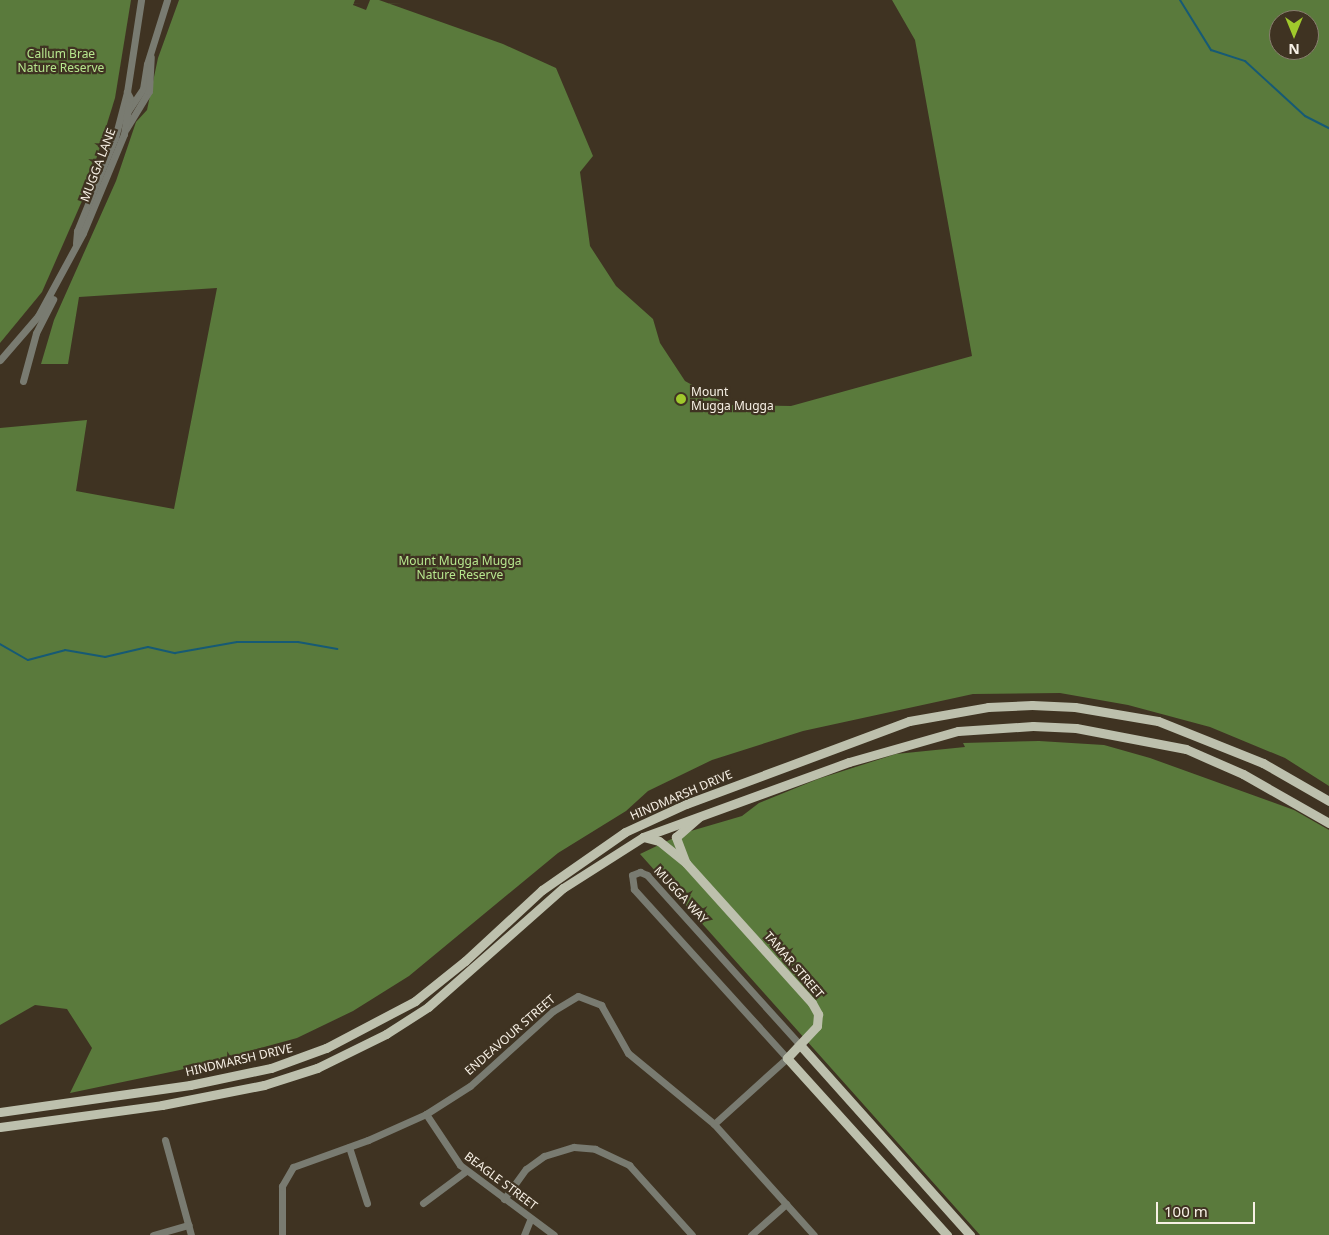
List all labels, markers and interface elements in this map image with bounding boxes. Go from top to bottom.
north arrow [1269,10,1319,60]
text: N [1288,40,1300,59]
park label: Callum Brae Nature Reserve [18,47,104,75]
street label: MUGGA LANE [77,126,119,204]
place label: Mount Mugga Mugga [691,385,774,413]
marker: Mount Mugga Mugga [675,393,687,405]
park label: Mount Mugga Mugga Nature Reserve [398,554,522,582]
street label: HINDMARSH DRIVE [628,767,734,823]
street label: MUGGA WAY [651,864,711,926]
street label: TAMAR STREET [761,929,827,1001]
street label: ENDEAVOUR STREET [462,992,558,1078]
street label: HINDMARSH DRIVE [184,1041,294,1079]
street label: BEAGLE STREET [462,1149,540,1213]
scale bar [1159,1192,1258,1224]
text: 100 m [1164,1201,1208,1221]

